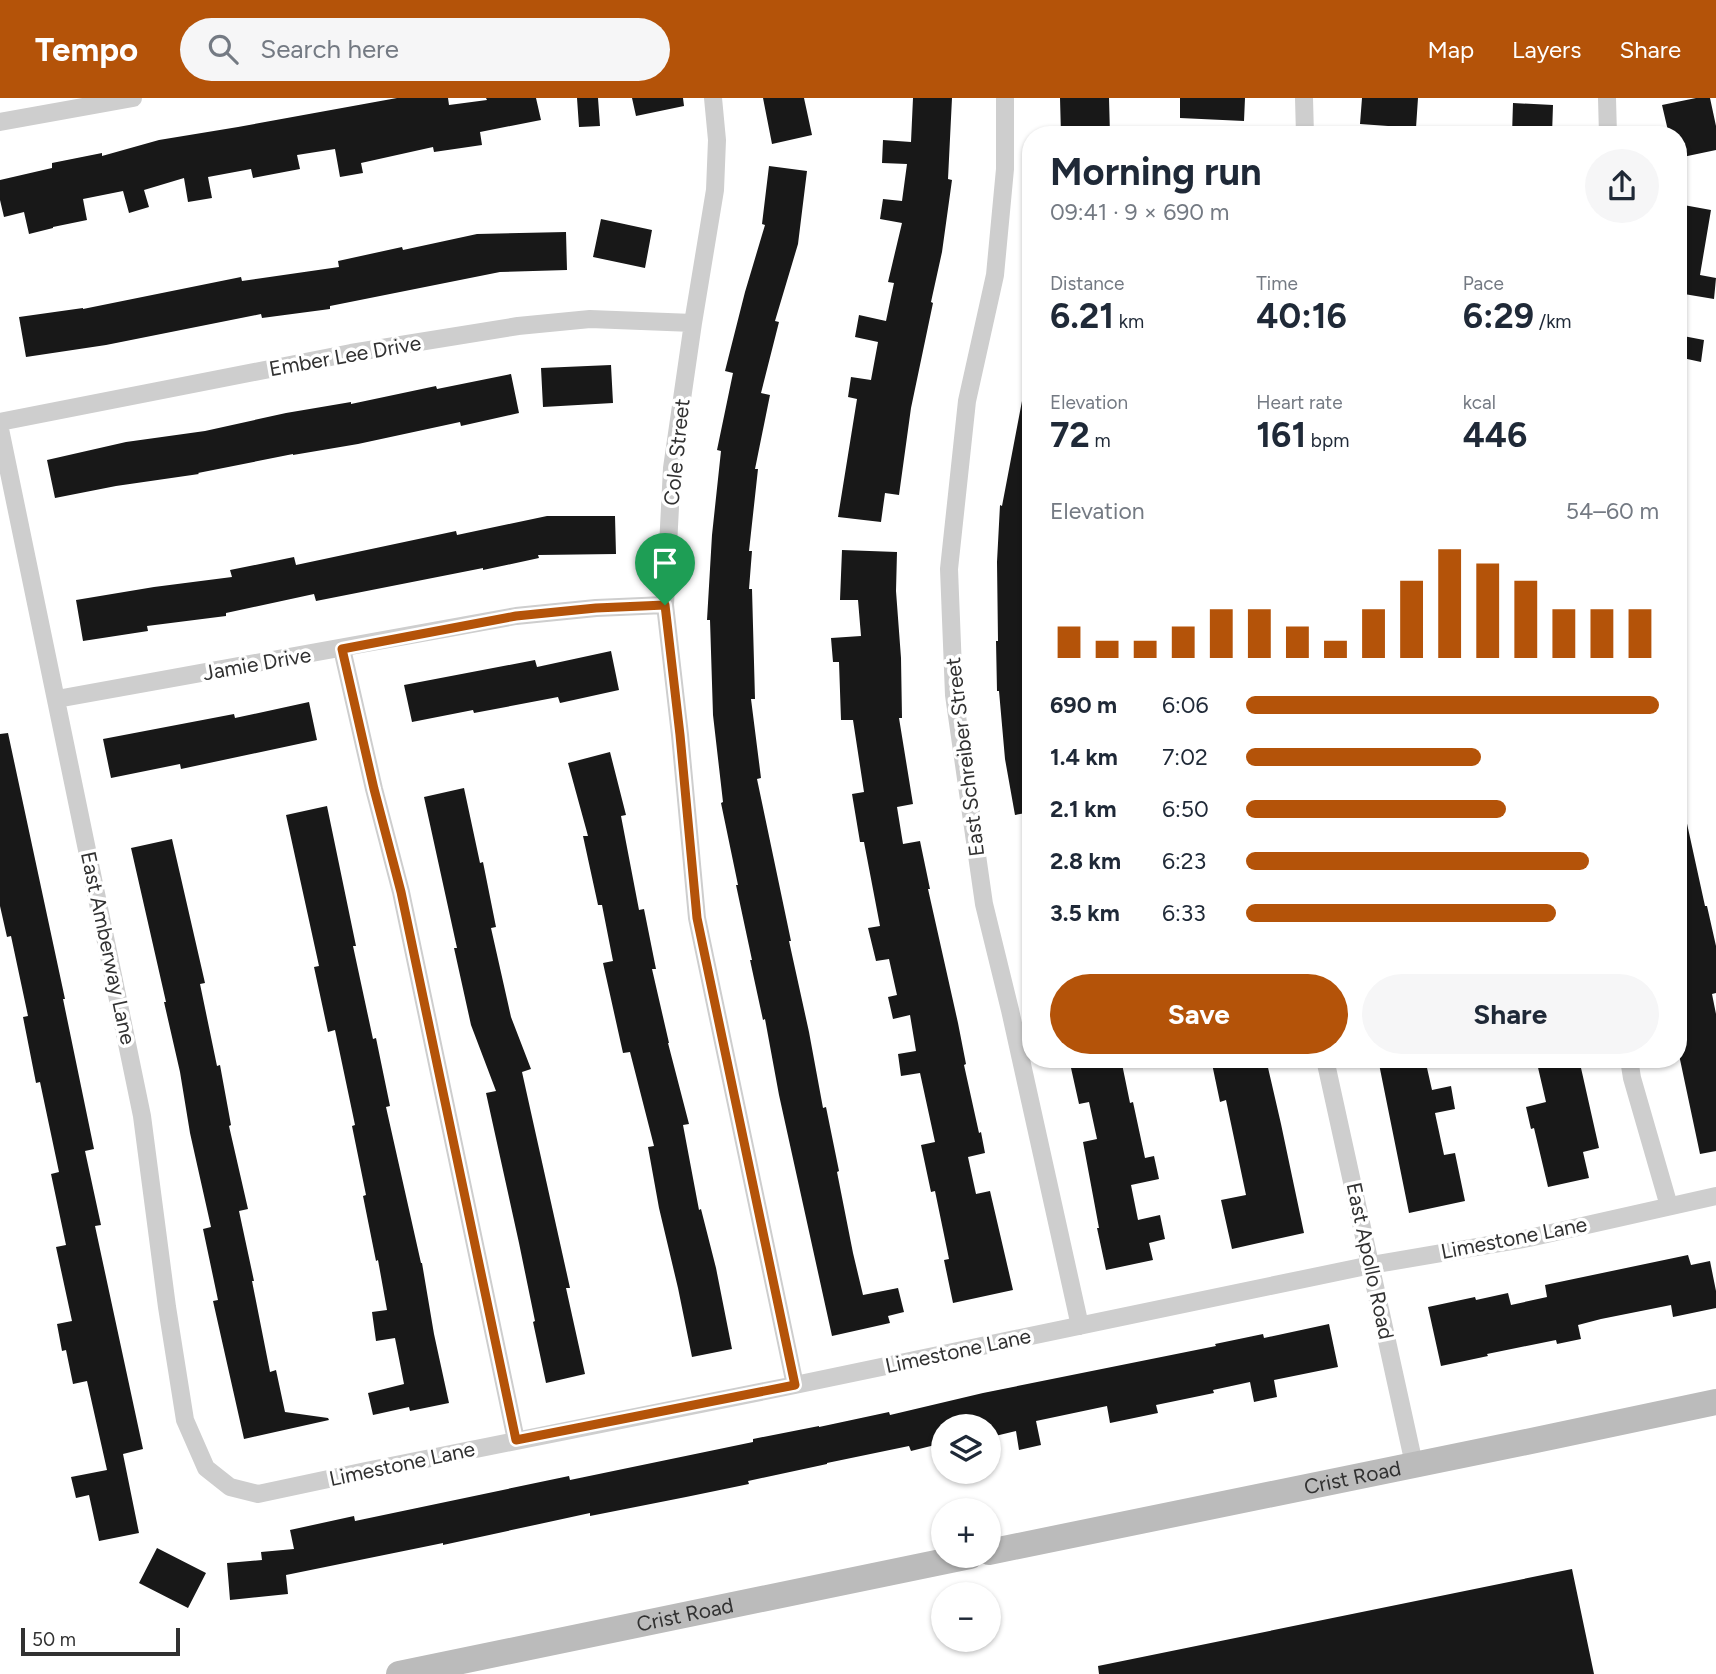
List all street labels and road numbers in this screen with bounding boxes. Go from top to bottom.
street label: Ember Lee Drive [267,330,423,381]
street label: Cole Street [658,397,695,507]
street label: Jamie Drive [201,642,313,685]
street label: East Schreiber Street [940,656,989,858]
street label: East Amberway Lane [76,849,141,1047]
street label: East Apollo Road [1342,1180,1399,1342]
street label: Limestone Lane [1439,1211,1589,1264]
street label: Limestone Lane [883,1323,1033,1378]
street label: Limestone Lane [327,1436,477,1491]
street label: Crist Road [1302,1455,1403,1499]
street label: Crist Road [634,1592,736,1637]

